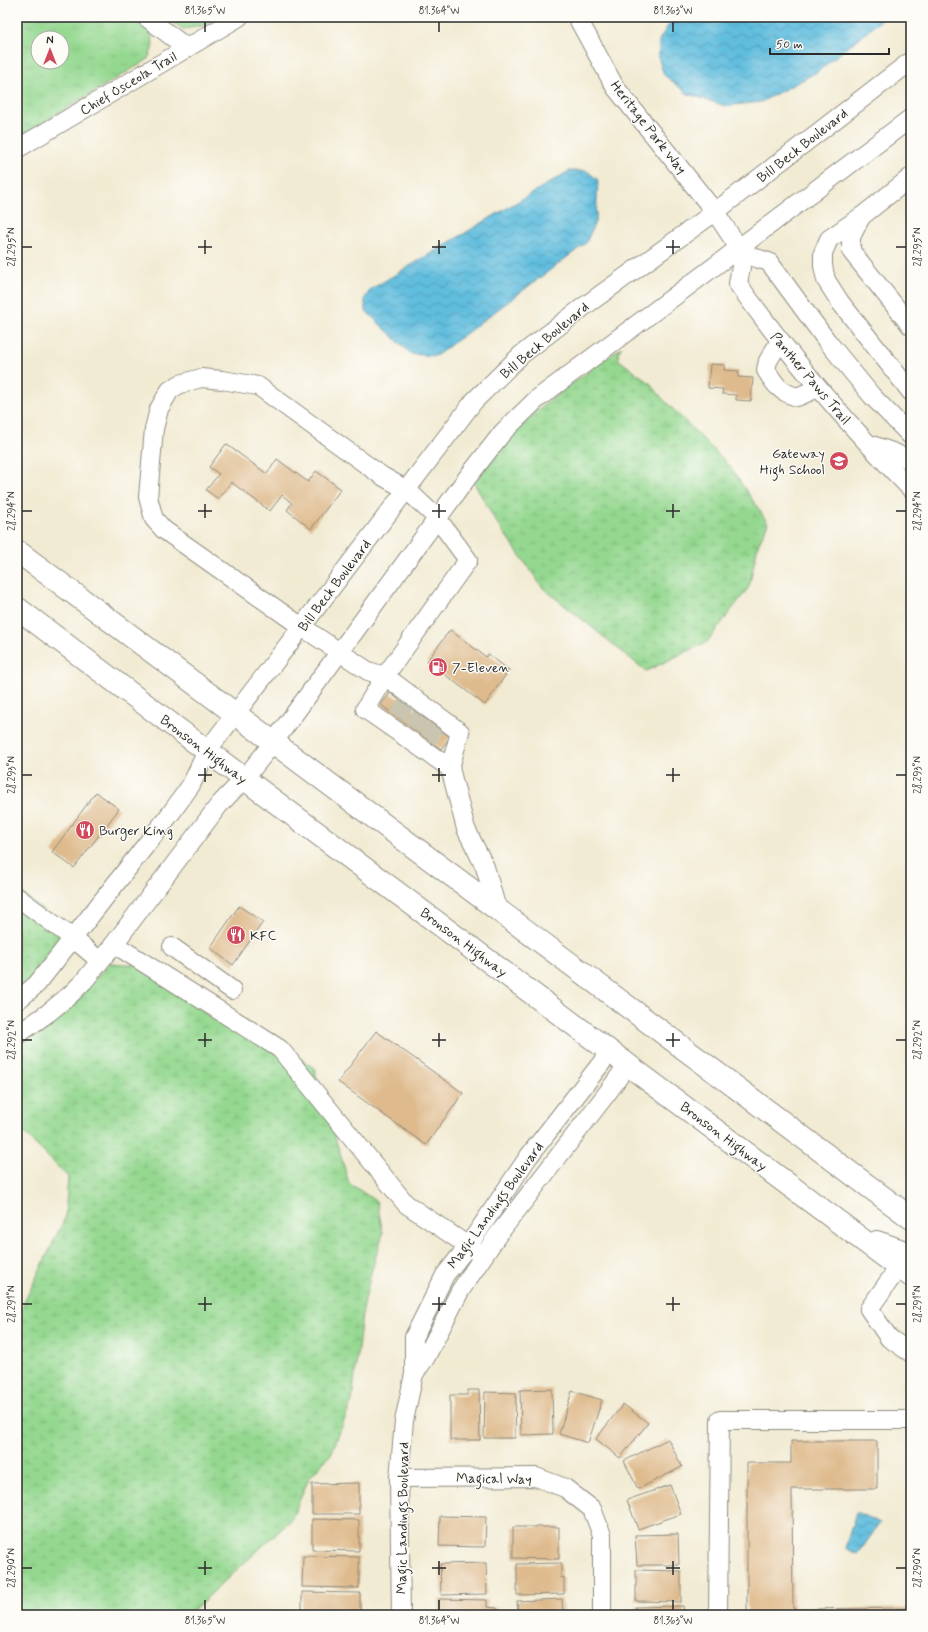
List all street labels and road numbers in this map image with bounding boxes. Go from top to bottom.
street label: Chief Osceola Trail [77,48,180,120]
street label: Heritage Park Way [606,77,690,178]
street label: Bill Beck Boulevard [754,105,852,187]
street label: Bill Beck Boulevard [497,298,593,383]
street label: Panther Paws Trail [766,329,854,429]
street label: Bill Beck Boulevard [294,536,375,635]
street label: Bronson Highway [155,711,251,790]
street label: Bronson Highway [415,904,511,983]
street label: Bronson Highway [675,1098,771,1177]
street label: Magic Landings Boulevard [444,1139,549,1274]
street label: Magic Landings Boulevard [393,1442,415,1594]
street label: Magical Way [456,1469,532,1491]

